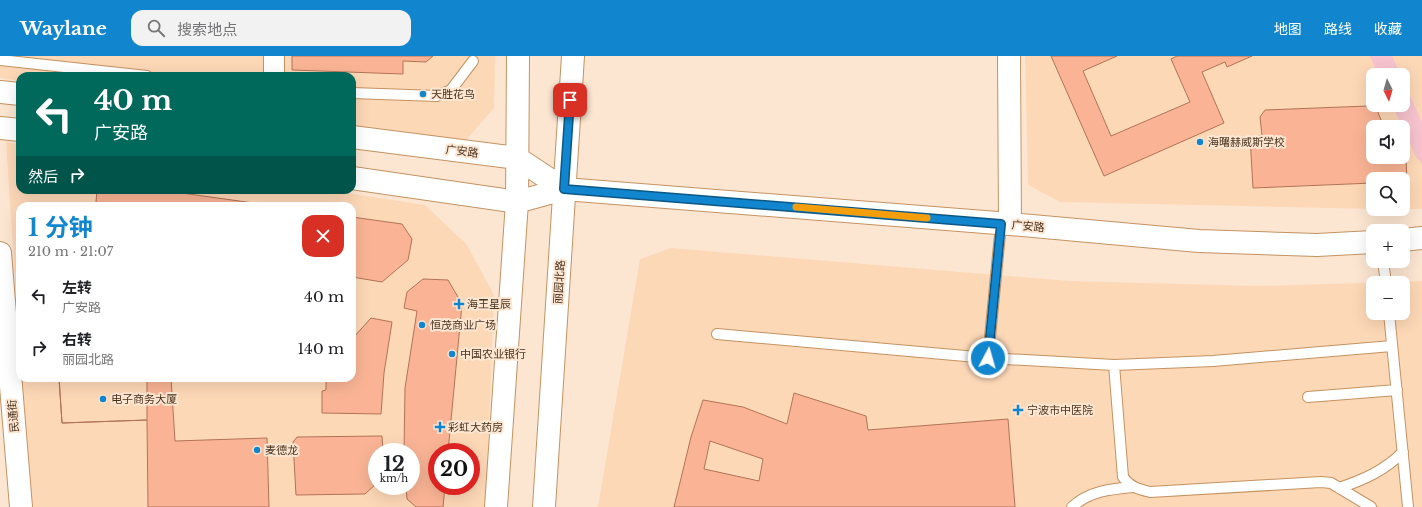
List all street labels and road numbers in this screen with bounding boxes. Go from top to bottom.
street label: 广安路 [445,142,479,160]
street label: 广安路 [1011,218,1045,234]
street label: 丽园北路 [550,260,568,304]
street label: 民通街 [5,399,21,433]

